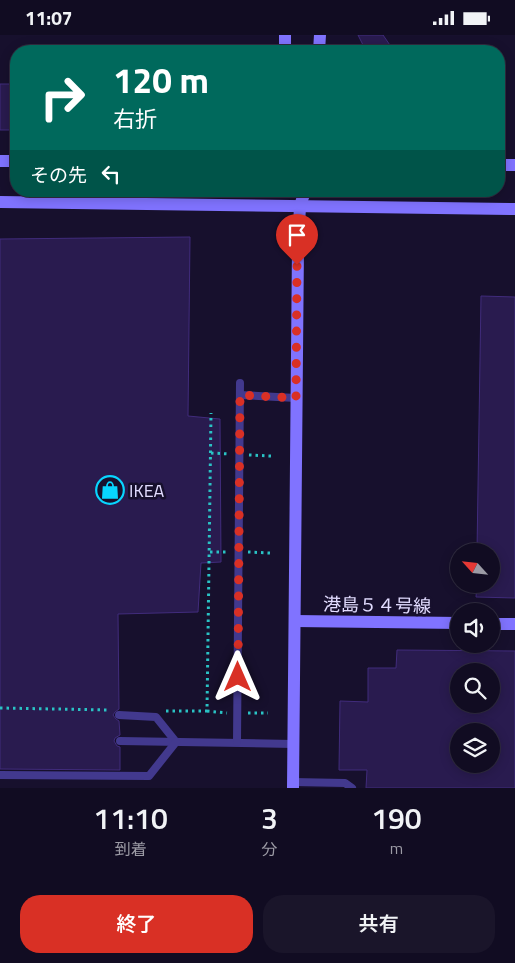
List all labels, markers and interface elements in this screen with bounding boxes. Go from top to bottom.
text: 11:07 [25,3,72,32]
text: 120 m [113,53,209,107]
icon: right [30,65,95,130]
text: 右折 [113,102,157,136]
text: その先 [30,160,87,189]
icon: left [97,160,125,188]
pin [276,214,318,265]
icon: arrive [283,221,311,249]
shop icon: IKEA [95,475,125,505]
place label: IKEA [129,477,165,504]
north arrow [450,543,500,593]
map controls [450,543,500,773]
street label: 港島５４号線 [323,591,431,619]
button: sound [450,603,500,653]
position arrow [211,650,263,702]
button: search [450,663,500,713]
button: layers [450,723,500,773]
text: 11:10 [93,795,168,841]
text: 3 [261,795,278,841]
text: 190 [371,795,422,841]
text: m [390,836,403,860]
text: 到着 [115,837,147,861]
text: 分 [261,837,277,861]
button: 終了 [20,895,253,953]
button: 共有 [263,895,495,953]

